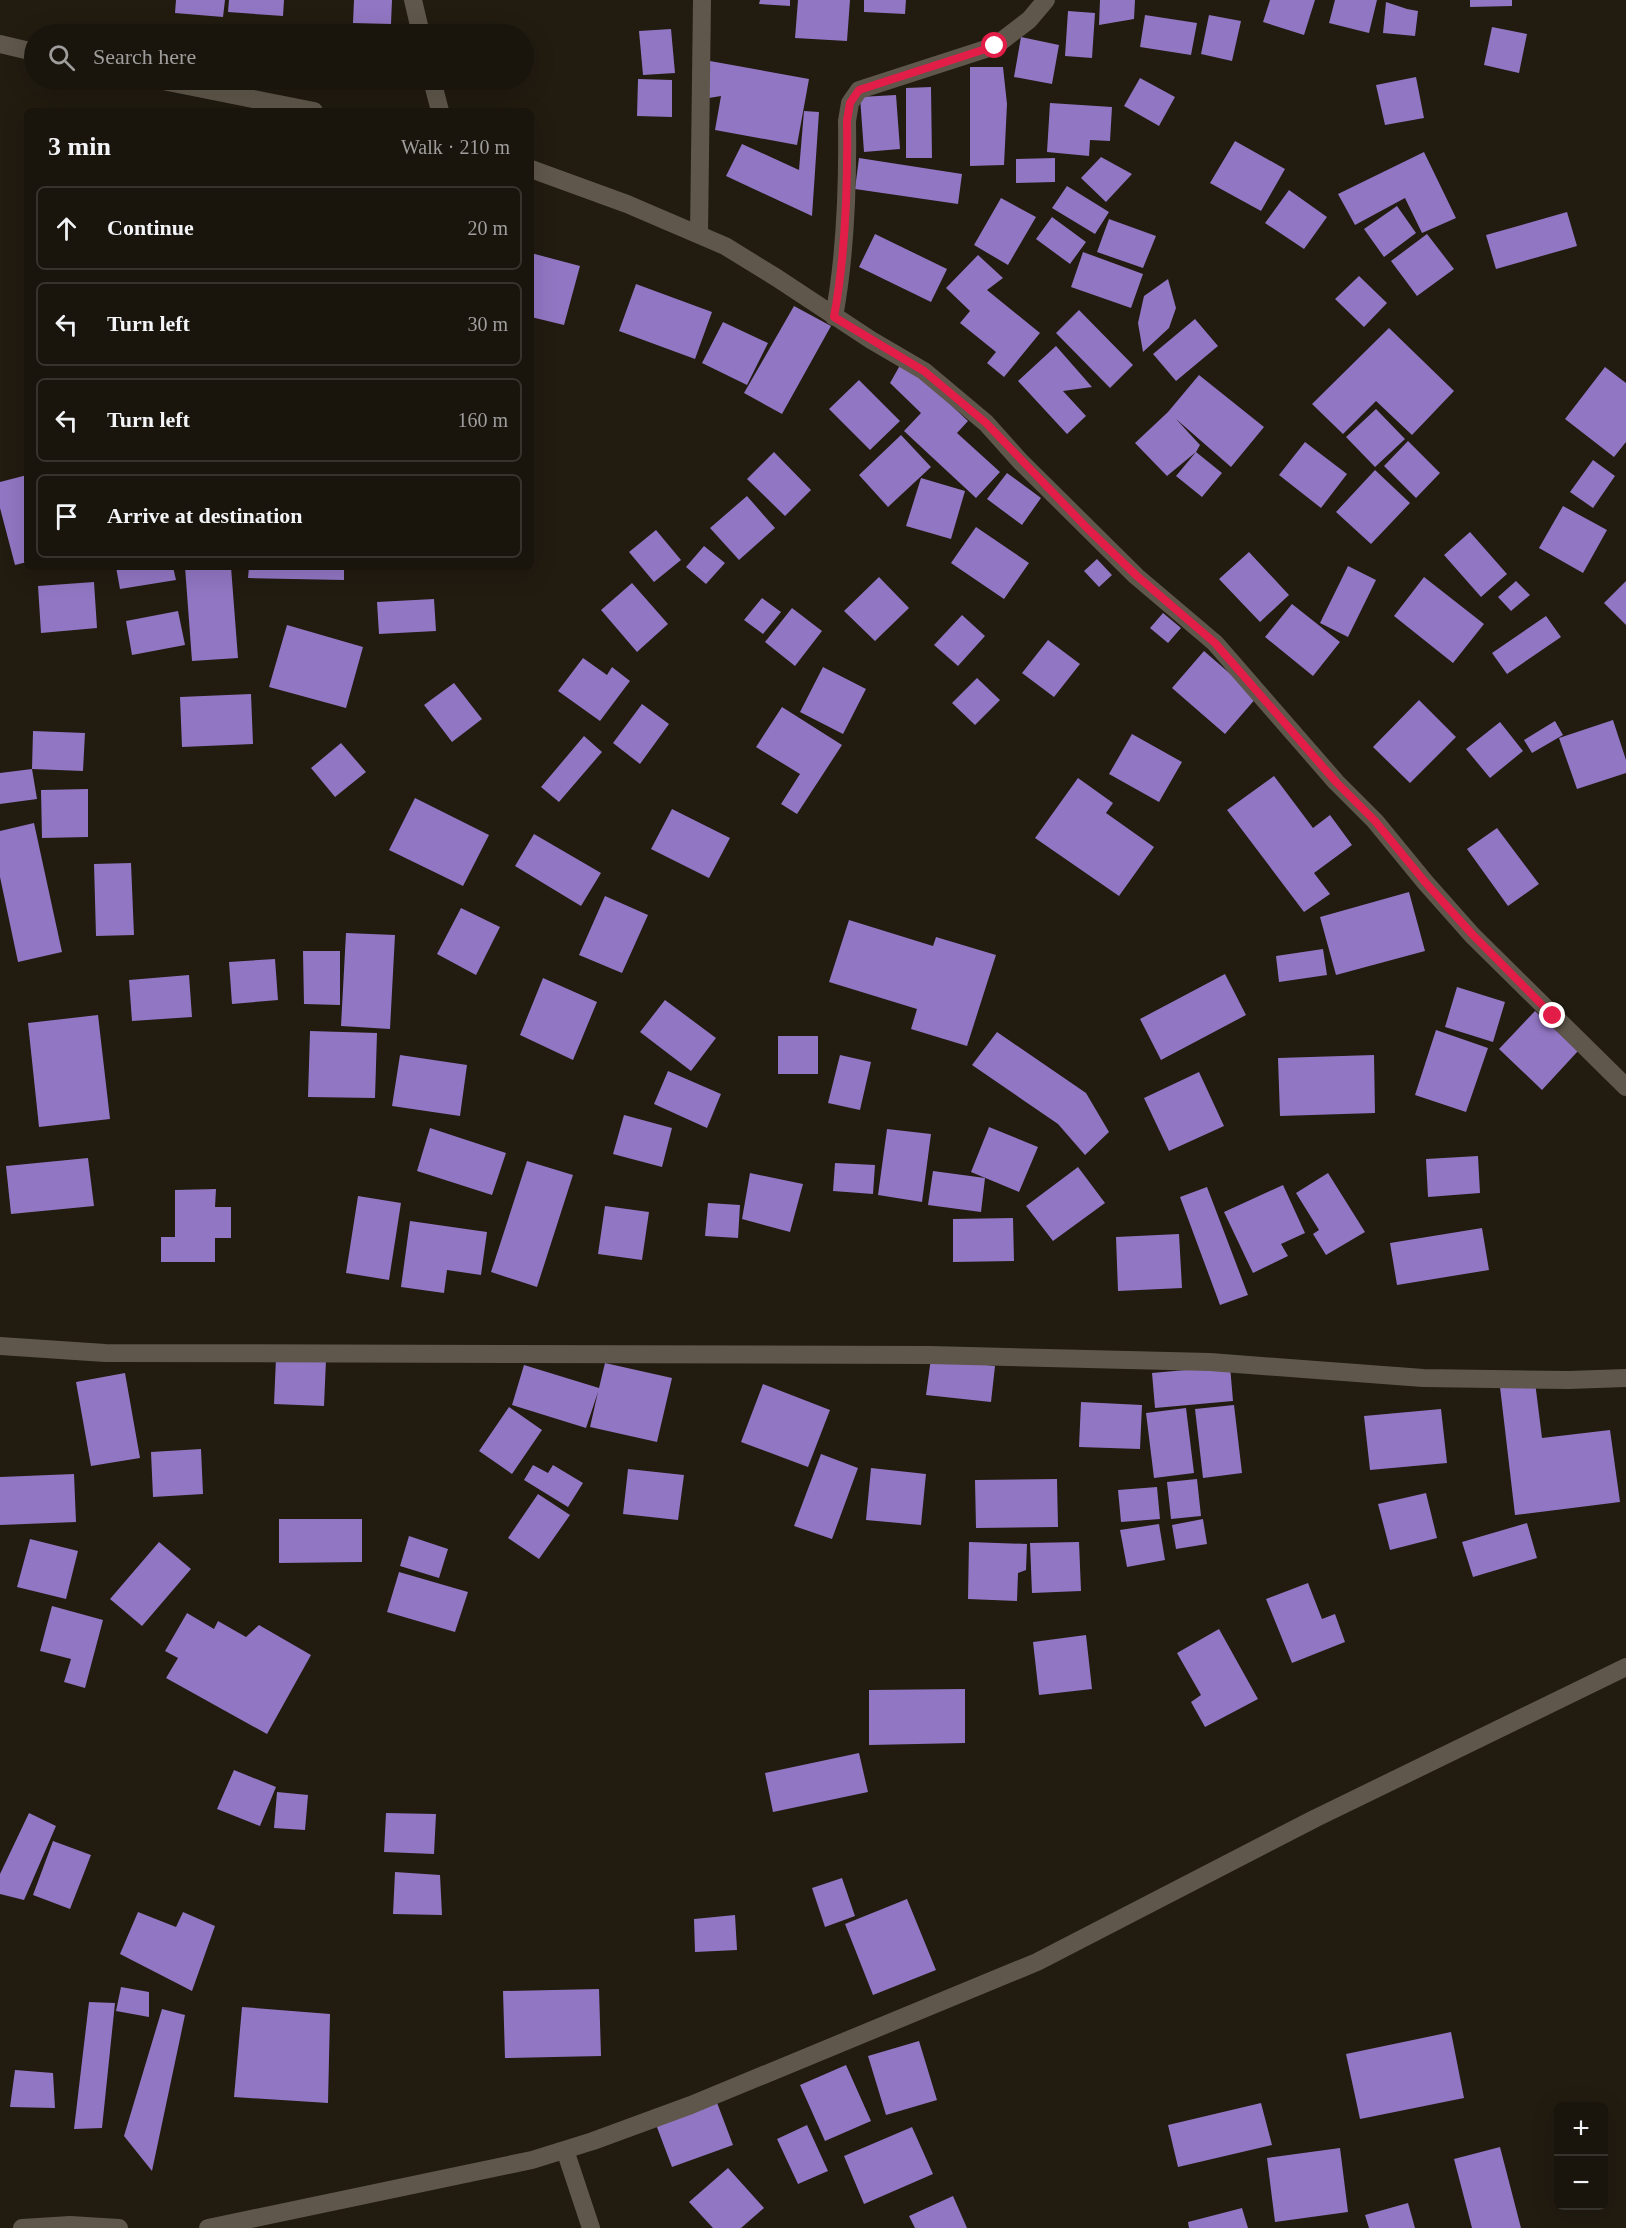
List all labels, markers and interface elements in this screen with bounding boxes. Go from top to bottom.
search box [24,24,534,90]
route start [981,32,1007,58]
icon: search [45,41,78,74]
text: Search here [93,44,196,69]
text: 3 min [48,132,111,161]
text: Walk · 210 m [401,136,510,158]
icon: ahead [50,212,83,245]
text: Continue [107,215,194,240]
text: 20 m [467,217,508,239]
icon: left [50,308,83,341]
text: Turn left [107,311,190,336]
text: 30 m [467,313,508,335]
icon: left [50,404,83,437]
text: Turn left [107,407,190,432]
text: 160 m [457,409,508,431]
icon: arrive [50,500,83,533]
text: Arrive at destination [107,503,303,528]
route end [1539,1002,1565,1028]
map controls [1554,2102,1608,2210]
button: + [1554,2102,1608,2156]
button: − [1554,2156,1608,2210]

